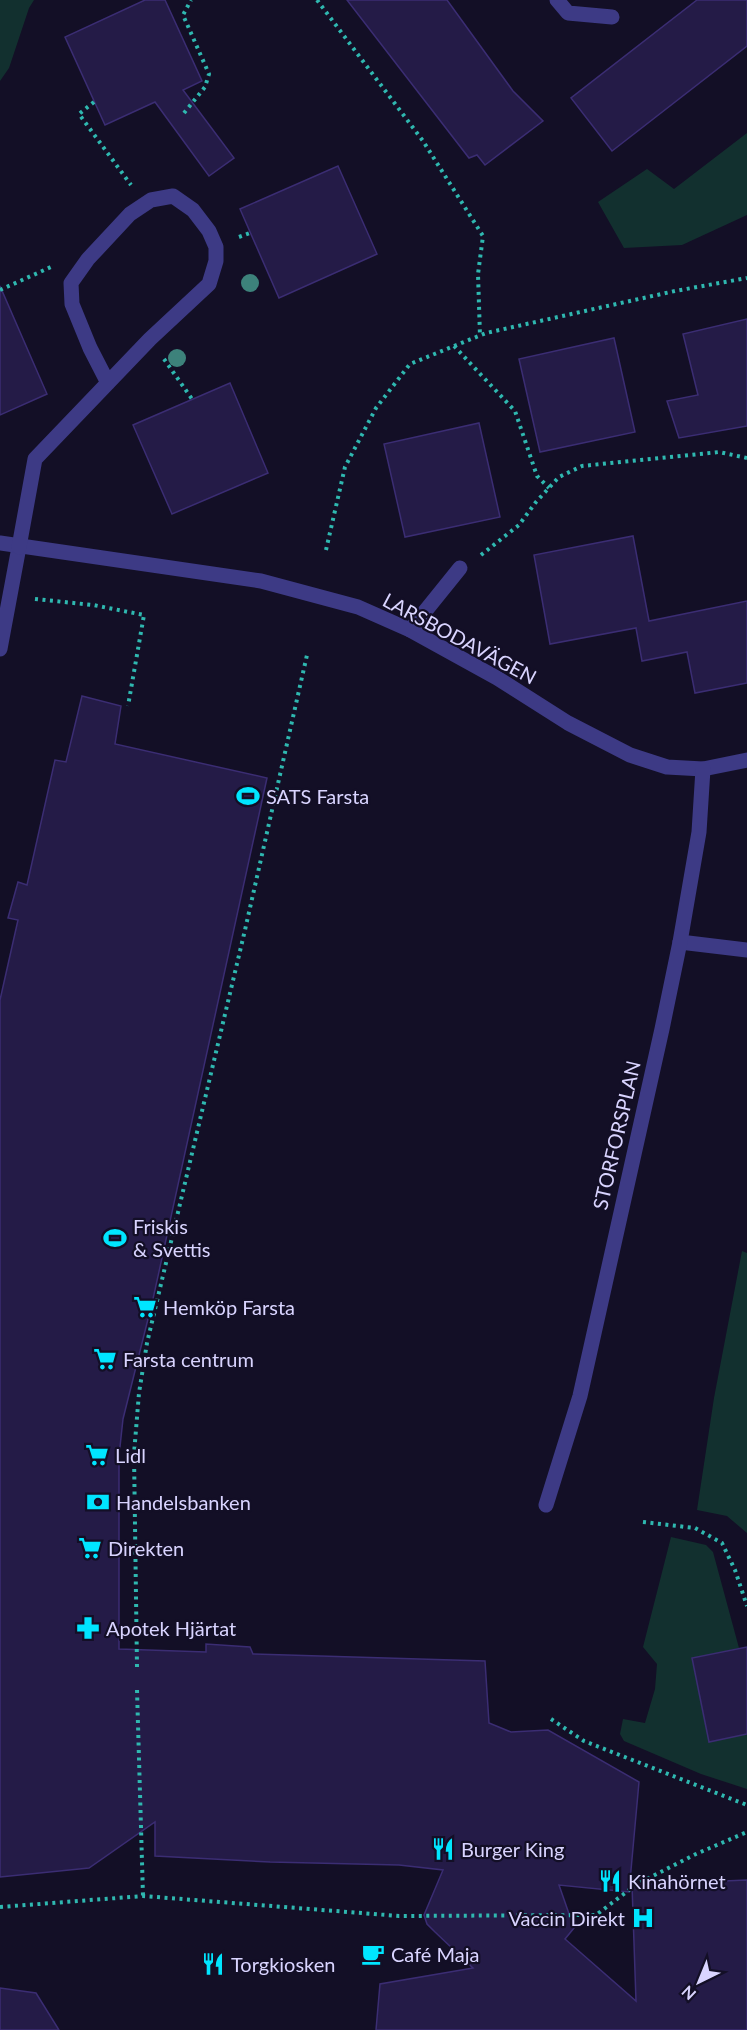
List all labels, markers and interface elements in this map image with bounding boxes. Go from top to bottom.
street label: LARSBODAVÄGEN [379,587,541,689]
sports icon: SATS Farsta [235,783,261,809]
place label: SATS Farsta [266,784,369,808]
street label: STORFORSPLAN [587,1058,645,1212]
place label: Friskis & Svettis [133,1214,211,1261]
sports icon: Friskis & Svettis [102,1225,128,1251]
supermarket icon: Hemköp Farsta [132,1294,158,1320]
place label: Hemköp Farsta [163,1295,295,1319]
supermarket icon: Farsta centrum [92,1346,118,1372]
place label: Farsta centrum [123,1347,254,1371]
supermarket icon: Lidl [84,1442,110,1468]
place label: Lidl [115,1443,146,1467]
bank icon: Handelsbanken [85,1489,111,1515]
place label: Handelsbanken [116,1490,251,1514]
supermarket icon: Direkten [77,1535,103,1561]
place label: Direkten [108,1536,184,1560]
pharmacy icon: Apotek Hjärtat [75,1615,101,1641]
place label: Apotek Hjärtat [106,1616,236,1640]
restaurant icon: Burger King [430,1836,456,1862]
place label: Burger King [461,1837,564,1861]
restaurant icon: Kinahörnet [597,1868,623,1894]
place label: Kinahörnet [628,1869,726,1893]
hospital icon: Vaccin Direkt [630,1905,656,1931]
place label: Vaccin Direkt [508,1906,625,1930]
cafe icon: Café Maja [360,1941,386,1967]
place label: Café Maja [391,1942,479,1966]
restaurant icon: Torgkiosken [200,1951,226,1977]
place label: Torgkiosken [231,1952,335,1976]
north arrow [669,1952,729,2012]
text: N [677,1982,699,2004]

